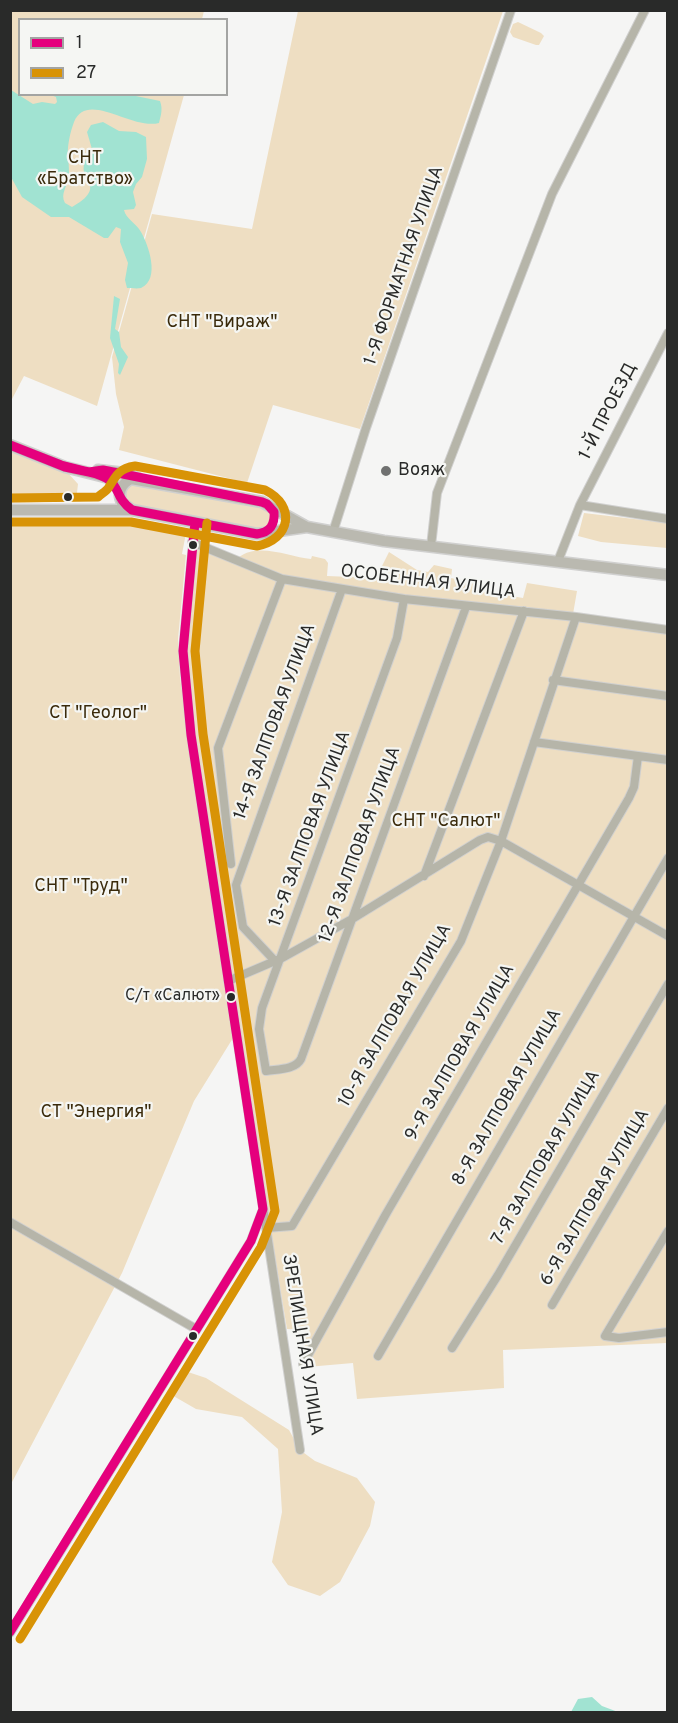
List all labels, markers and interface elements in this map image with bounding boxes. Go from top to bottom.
legend [18,18,228,96]
text: 1 [76,32,83,55]
text: 27 [76,62,96,85]
park label: СНТ «Братство» [37,148,133,190]
street label: 1-Я ФОРМАТНАЯ УЛИЦА [361,164,449,368]
park label: СНТ "Вираж" [167,312,277,334]
street label: 1-Й ПРОЕЗД [575,360,643,464]
place label: Вояж [398,460,445,482]
marker: Вояж [379,464,393,478]
unlabelled marker [62,491,74,503]
unlabelled marker [187,539,199,551]
street label: ОСОБЕННАЯ УЛИЦА [339,562,517,604]
street label: 14-Я ЗАЛПОВАЯ УЛИЦА [230,621,322,823]
park label: СТ "Геолог" [49,703,147,725]
street label: 13-Я ЗАЛПОВАЯ УЛИЦА [265,728,357,930]
street label: 12-Я ЗАЛПОВАЯ УЛИЦА [315,744,407,946]
park label: СНТ "Салют" [392,811,500,833]
park label: СНТ "Труд" [34,876,128,898]
street label: 10-Я ЗАЛПОВАЯ УЛИЦА [335,921,457,1111]
street label: 9-Я ЗАЛПОВАЯ УЛИЦА [402,961,520,1145]
place label: С/т «Салют» [125,987,220,1007]
marker: С/т «Салют» [225,991,237,1003]
street label: 8-Я ЗАЛПОВАЯ УЛИЦА [449,1006,567,1190]
street label: 7-Я ЗАЛПОВАЯ УЛИЦА [488,1067,606,1249]
park label: СТ "Энергия" [40,1102,152,1124]
street label: 6-Я ЗАЛПОВАЯ УЛИЦА [537,1106,655,1290]
street label: ЗРЕЛИЩНАЯ УЛИЦА [276,1253,326,1437]
unlabelled marker [187,1330,199,1342]

